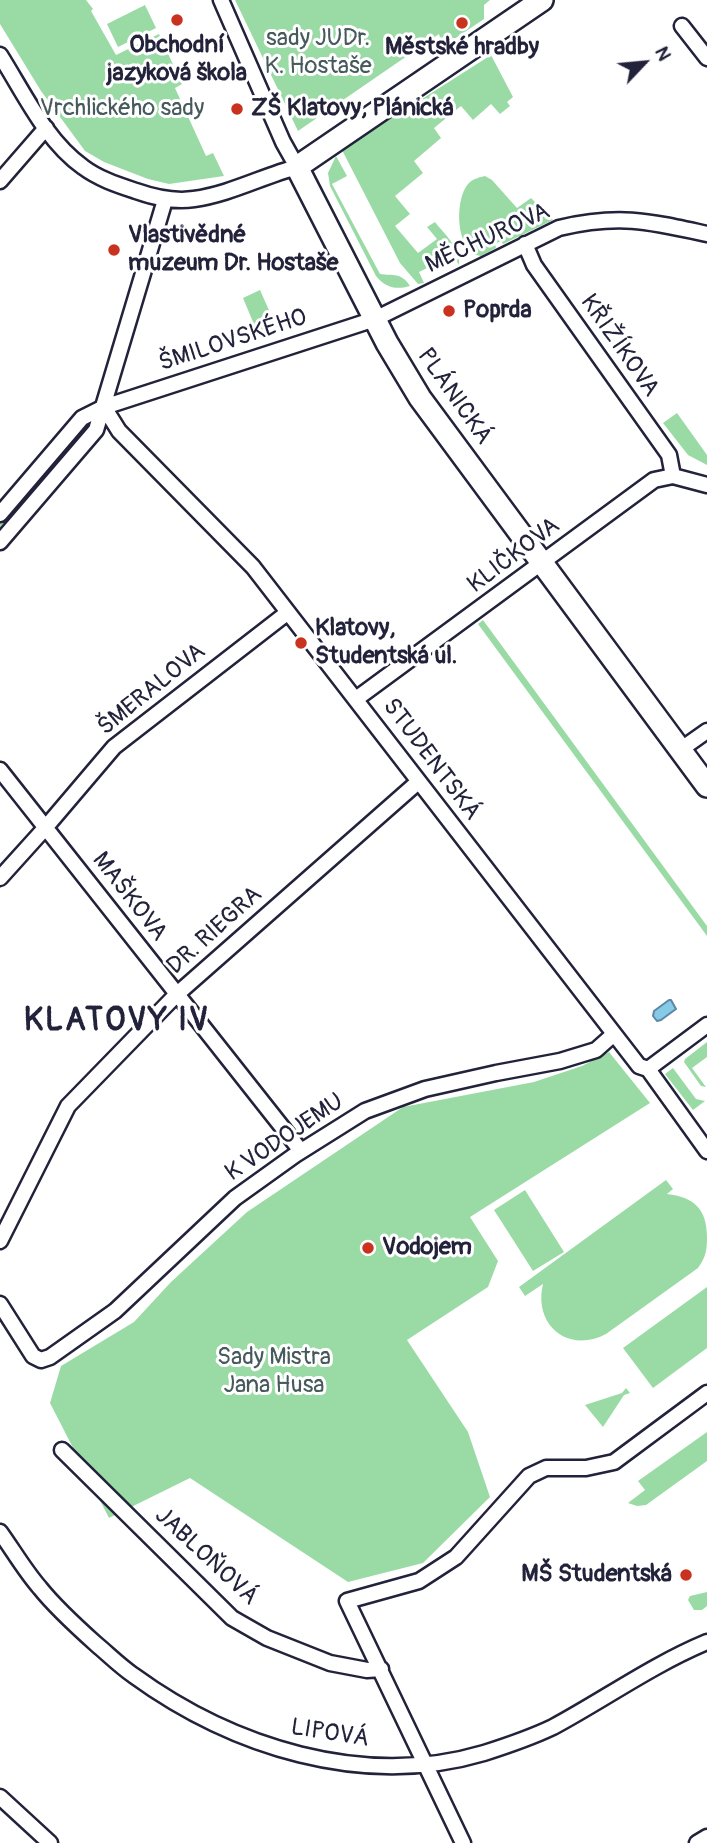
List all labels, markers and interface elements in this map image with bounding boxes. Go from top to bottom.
marker: Obchodní jazyková škola [169,12,185,28]
marker: Městské hradby [454,15,470,31]
park label: sady JUDr. K. Hostaše [264,25,372,81]
north arrow [609,28,679,98]
place label: Obchodní jazyková škola [107,32,247,88]
place label: Městské hradby [385,34,539,62]
text: N [649,43,676,65]
park label: Vrchlického sady [40,95,204,123]
place label: ZŠ Klatovy, Plánická [251,95,454,123]
marker: ZŠ Klatovy, Plánická [229,101,245,117]
street label: MĚCHUROVA [421,198,555,280]
place label: Vlastivědné muzeum Dr. Hostaše [128,222,338,278]
marker: Vlastivědné muzeum Dr. Hostaše [106,242,122,258]
street label: KŘIŽÍKOVA [573,289,665,403]
place label: Poprda [463,297,532,325]
marker: Poprda [441,303,457,319]
street label: ŠMILOVSKÉHO [155,304,311,378]
street label: PLÁNICKÁ [410,343,498,451]
street label: KLIČKOVA [462,512,566,600]
place label: Klatovy, Studentská ul. [315,615,457,671]
marker: Klatovy, Studentská ul. [293,635,309,651]
street label: ŠMERALOVA [92,638,212,742]
street label: STUDENTSKÁ [376,693,486,827]
street label: MAŠKOVA [85,847,173,947]
street label: DR. RIEGRA [162,881,268,981]
district label: KLATOVY IV [25,1003,209,1041]
street label: K VODOJEMU [220,1088,350,1188]
place label: Vodojem [382,1234,472,1262]
marker: Vodojem [360,1240,376,1256]
park label: Sady Mistra Jana Husa [217,1344,331,1400]
street label: JABLOŇOVÁ [148,1502,264,1612]
place label: MŠ Studentská [521,1561,672,1589]
marker: MŠ Studentská [678,1567,694,1583]
street label: LIPOVÁ [289,1714,371,1754]

